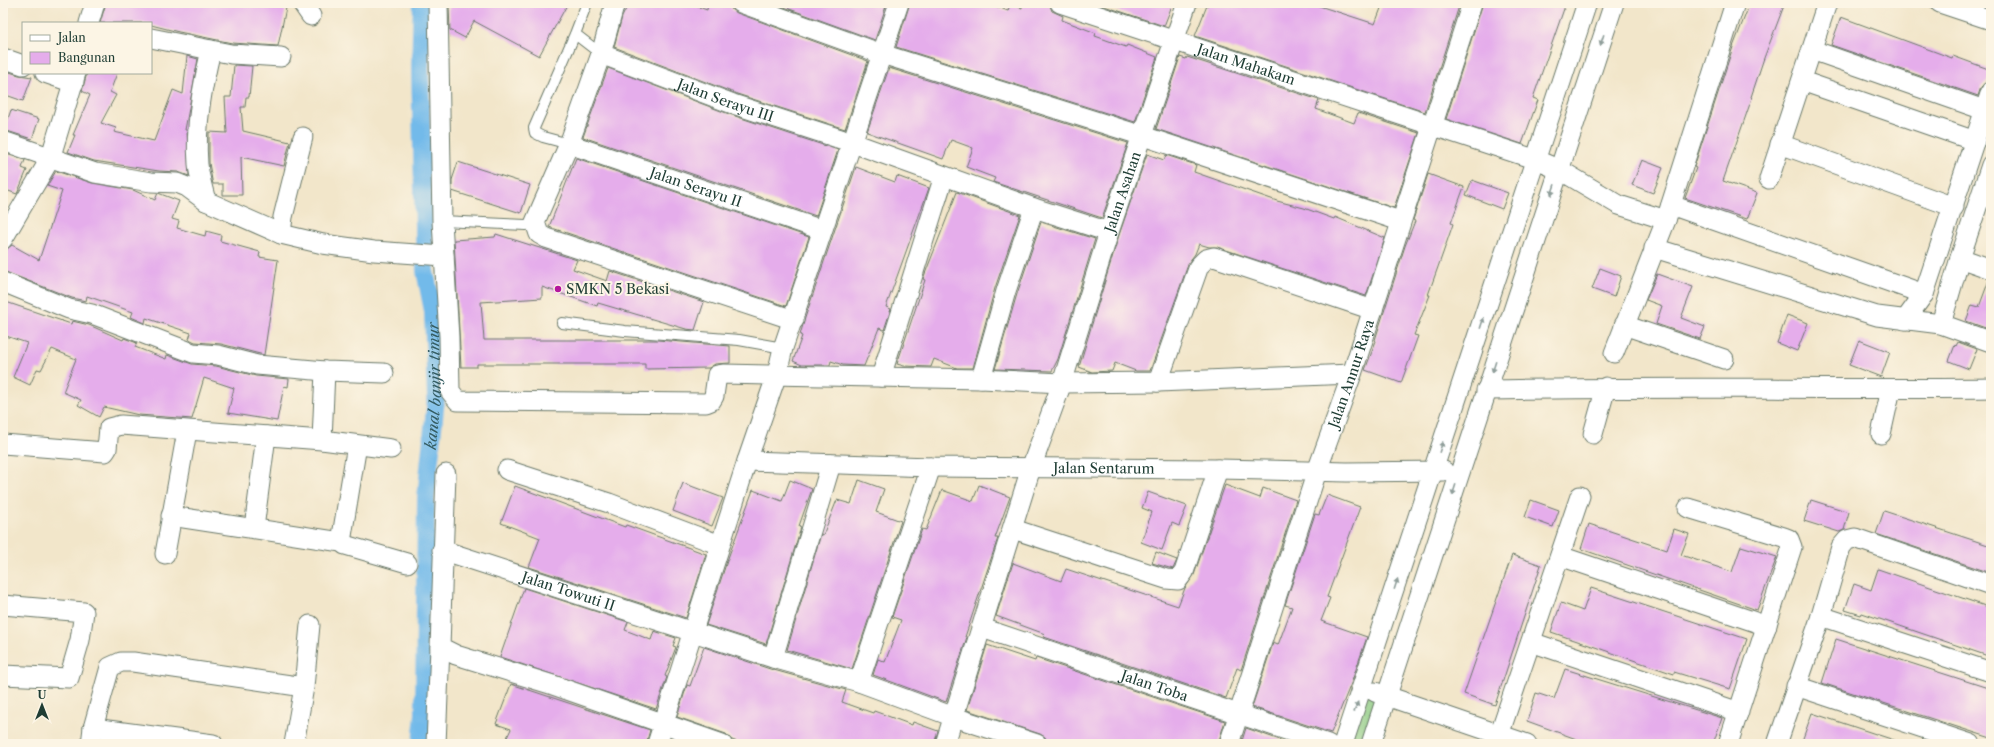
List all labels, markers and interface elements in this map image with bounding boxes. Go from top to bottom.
legend [22,22,152,74]
text: Jalan [56,30,86,45]
one-way arrow [1599,34,1605,46]
street label: Jalan Mahakam [1193,39,1297,89]
text: Bangunan [58,50,116,65]
street label: Jalan Serayu III [673,74,776,126]
street label: Jalan Asahan [1100,149,1145,237]
street label: Jalan Serayu II [646,163,744,211]
one-way arrow [1550,185,1556,197]
place label: SMKN 5 Bekasi [566,280,669,298]
marker: SMKN 5 Bekasi [553,284,563,294]
street label: Jalan Annur Raya [1324,317,1378,432]
one-way arrow [1479,317,1485,329]
water label: kanal banjir timur [421,321,445,451]
one-way arrow [1491,361,1497,373]
one-way arrow [1438,440,1444,452]
street label: Jalan Sentarum [1051,459,1155,478]
one-way arrow [1451,485,1457,497]
street label: Jalan Towuti II [518,567,617,615]
one-way arrow [1393,577,1399,589]
street label: Jalan Toba [1117,666,1191,706]
north arrow [22,685,62,725]
text: U [38,688,47,702]
one-way arrow [1353,701,1359,713]

